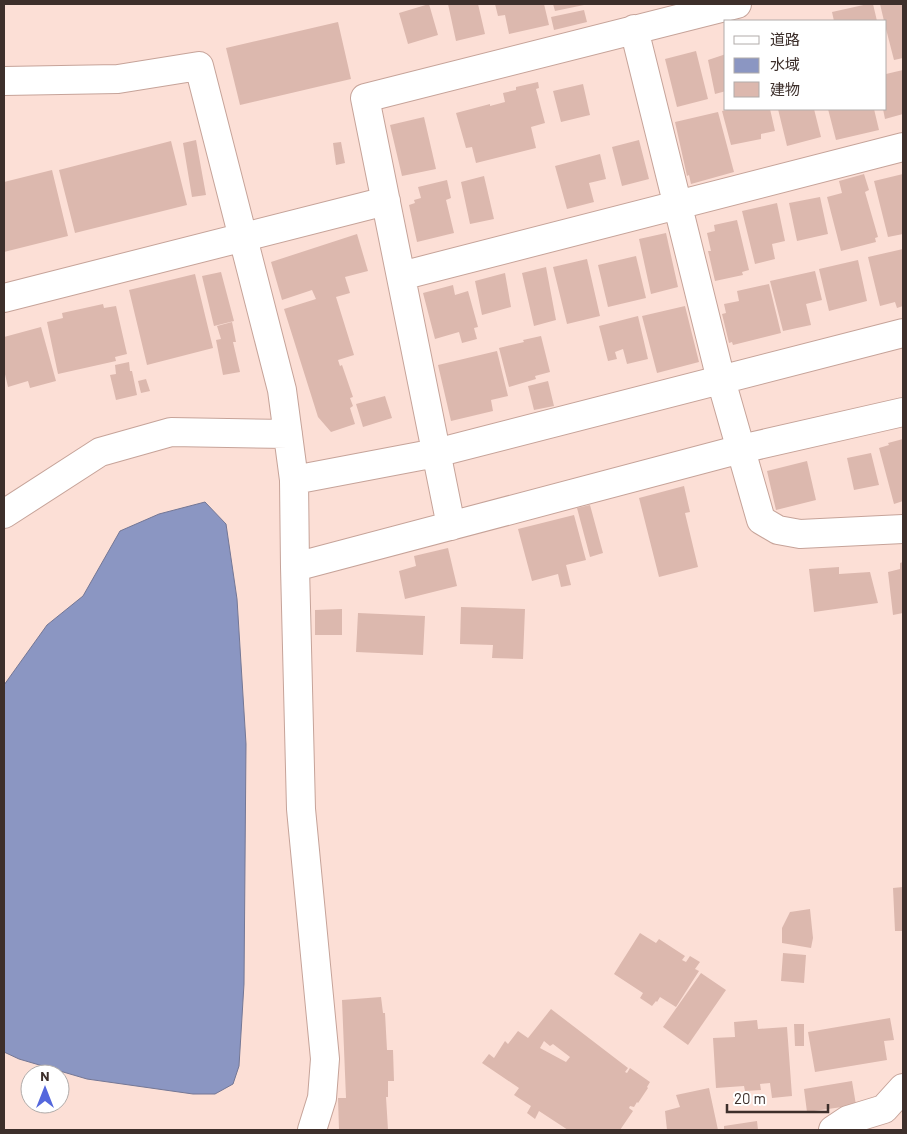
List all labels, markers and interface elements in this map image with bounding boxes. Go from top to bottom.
legend [724,20,887,110]
text: 道路 [770,30,800,48]
text: 水域 [770,55,800,73]
text: 建物 [770,80,800,98]
north arrow [20,1064,70,1114]
text: N [40,1067,50,1084]
scale bar [727,1082,828,1114]
text: 20 m [734,1089,766,1107]

